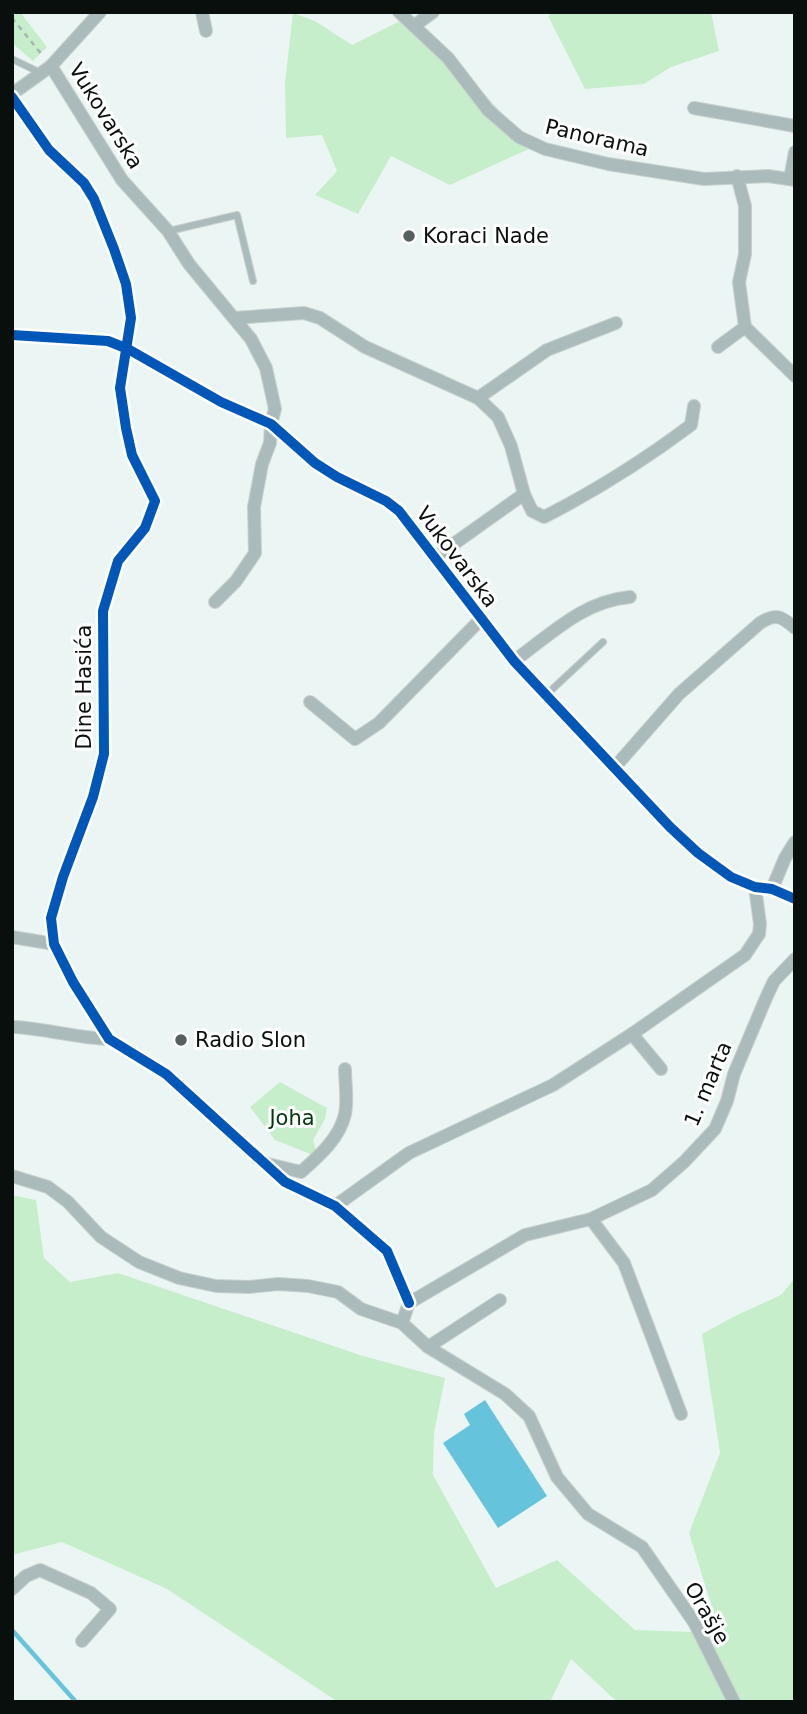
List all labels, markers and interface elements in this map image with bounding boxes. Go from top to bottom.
street label: Vukovarska [64,59,148,173]
street label: Panorama [543,114,651,162]
place label: Koraci Nade [423,224,549,248]
marker: Koraci Nade [401,228,417,244]
street label: Vukovarska [411,502,503,612]
street label: Dine Hasića [72,625,96,749]
place label: Radio Slon [195,1028,306,1052]
marker: Radio Slon [173,1032,189,1048]
street label: 1. marta [679,1038,737,1130]
park label: Joha [267,1106,315,1130]
street label: Orašje [680,1578,734,1648]

